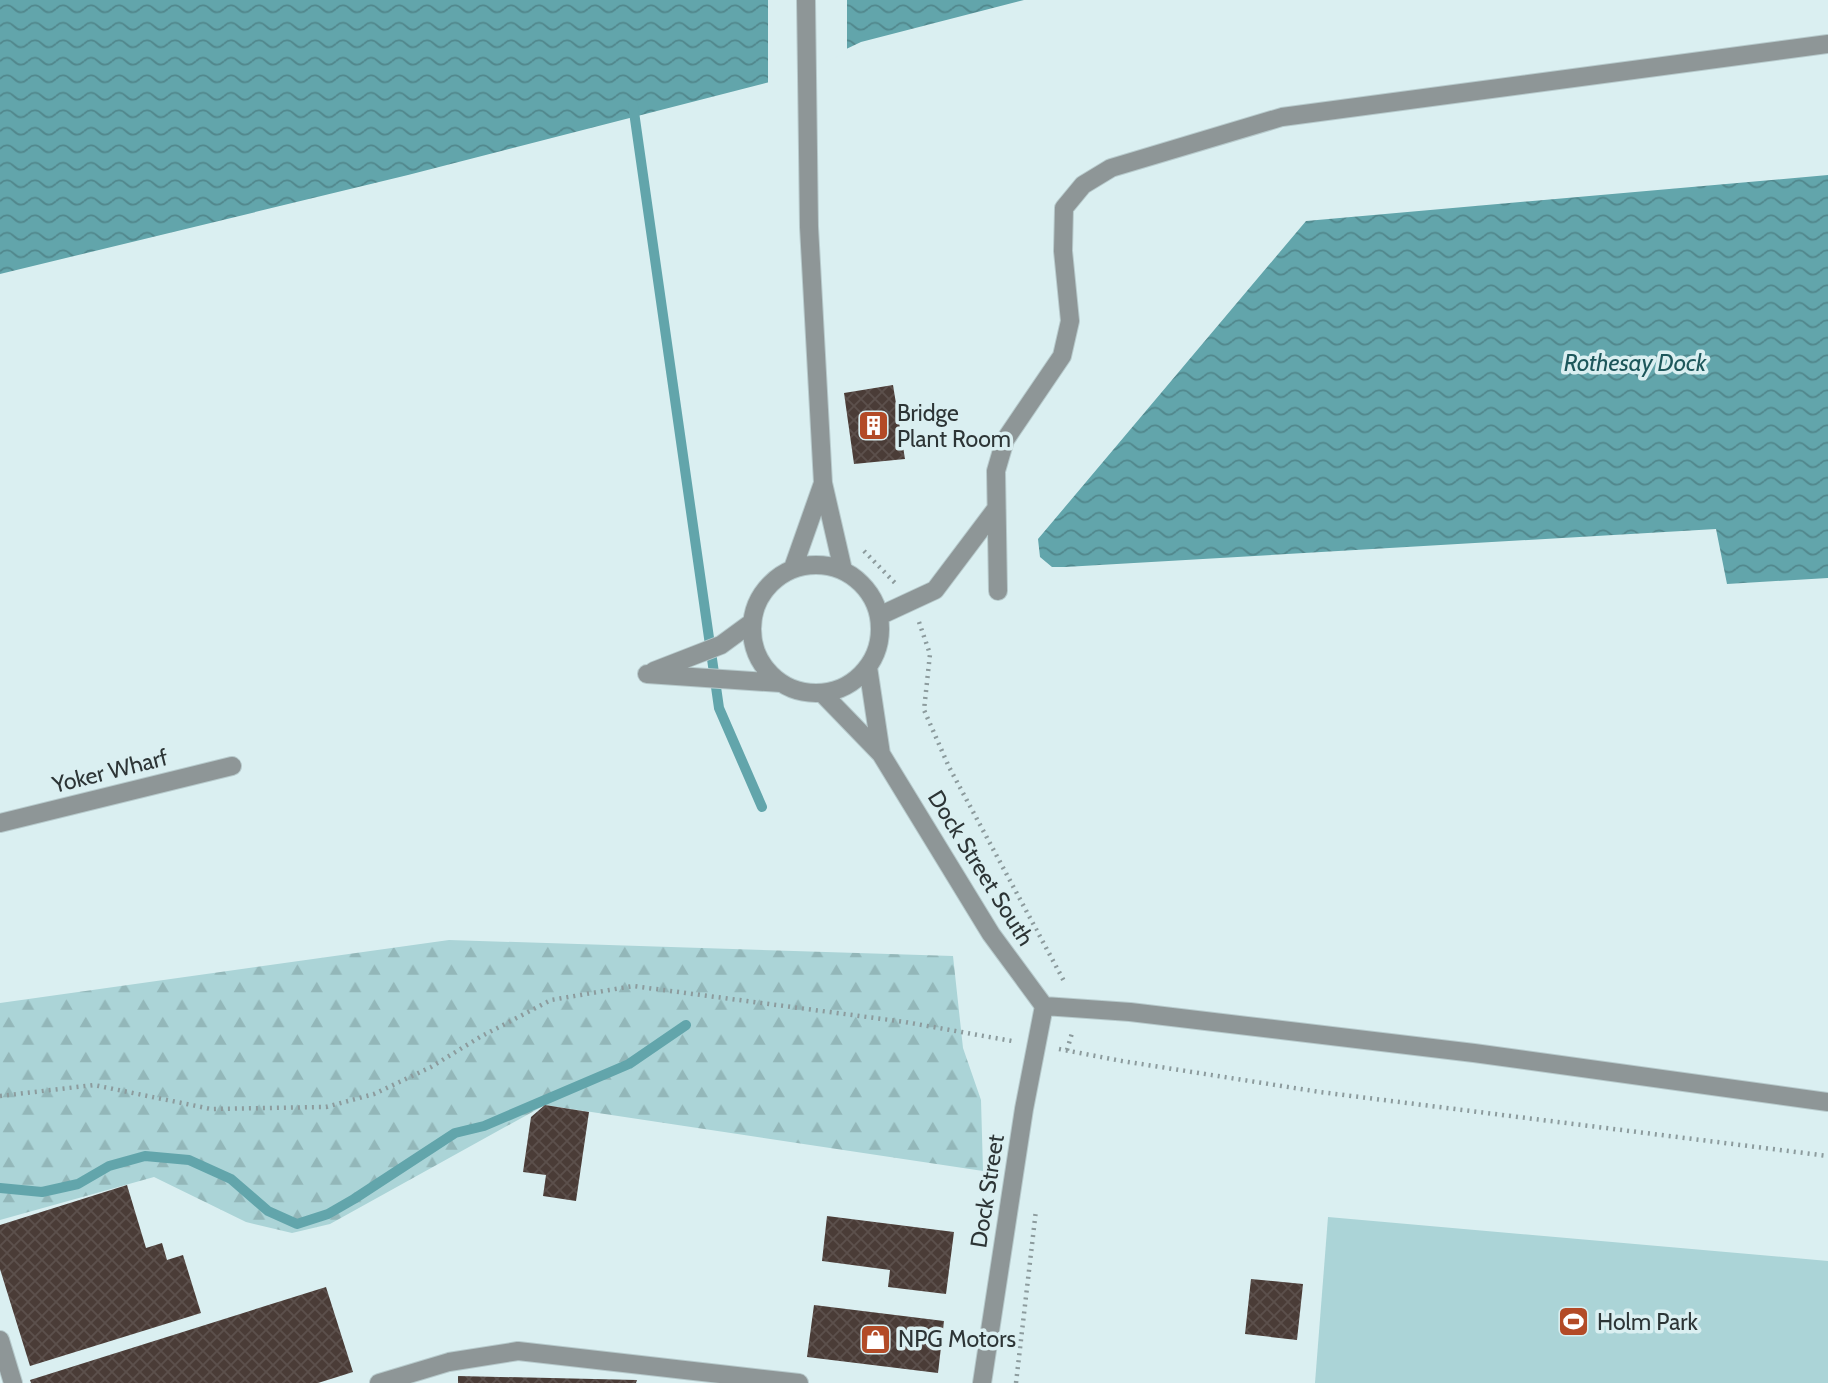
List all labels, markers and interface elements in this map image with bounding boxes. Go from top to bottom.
water label: Rothesay Dock [1564,348,1707,377]
place label: Bridge Plant Room [897,399,1011,453]
building icon: Bridge Plant Room [857,409,891,443]
street label: Yoker Wharf [48,743,171,799]
street label: Dock Street South [922,785,1040,951]
street label: Dock Street [964,1132,1010,1250]
sports icon: Holm Park [1557,1305,1591,1339]
place label: Holm Park [1597,1308,1698,1336]
shop icon: NPG Motors [858,1322,892,1356]
place label: NPG Motors [898,1325,1016,1353]

